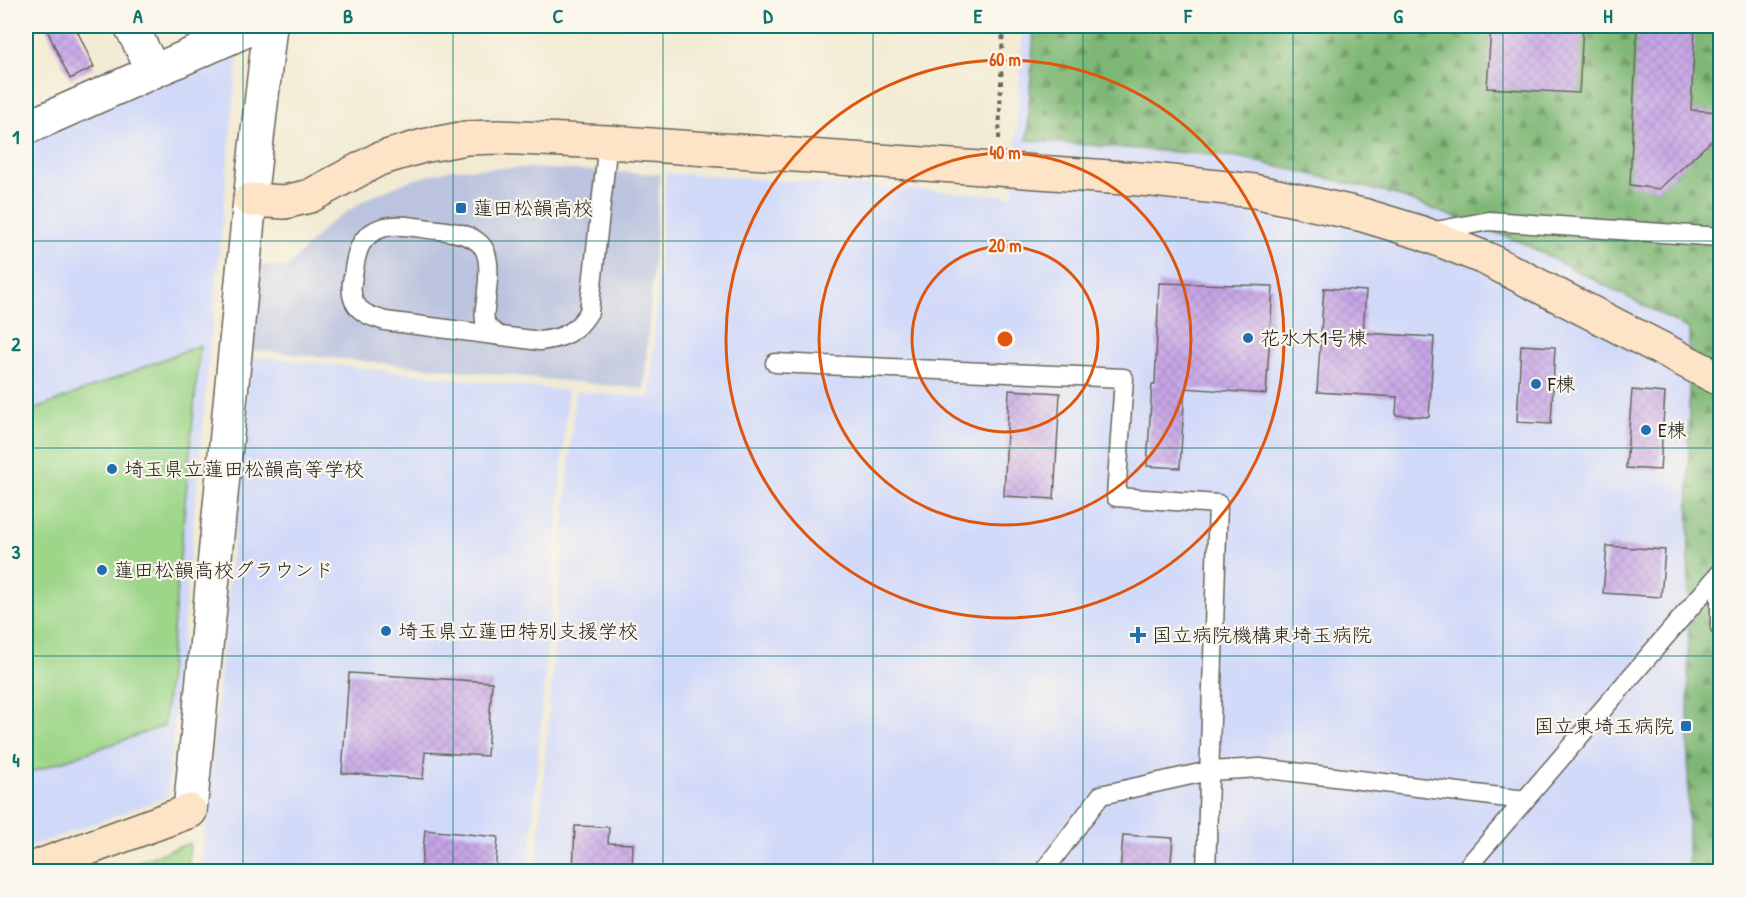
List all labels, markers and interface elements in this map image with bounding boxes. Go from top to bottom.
text: A [133,2,143,29]
text: B [343,2,353,29]
text: C [553,2,564,29]
text: D [763,2,773,29]
text: E [974,2,983,29]
text: F [1183,2,1193,29]
text: G [1393,2,1403,29]
text: H [1603,2,1613,29]
text: 60 m [989,47,1021,72]
text: 1 [12,123,20,150]
text: 40 m [989,140,1021,165]
place label: 蓮田松韻高校 [473,194,593,221]
marker: 蓮田松韻高校 [454,201,468,215]
text: 20 m [989,233,1021,258]
place label: 花水木1号棟 [1260,324,1367,351]
centre of rings [995,329,1015,349]
text: 2 [11,330,21,357]
marker: 花水木1号棟 [1241,331,1255,345]
place label: F棟 [1547,370,1576,397]
marker: F棟 [1529,377,1543,391]
place label: E棟 [1658,416,1687,443]
marker: E棟 [1639,423,1653,437]
place label: 埼玉県立蓮田松韻高等学校 [124,455,364,482]
marker: 埼玉県立蓮田松韻高等学校 [105,462,119,476]
text: 3 [12,538,21,565]
place label: 蓮田松韻高校グラウンド [114,556,334,583]
marker: 蓮田松韻高校グラウンド [95,563,109,577]
place label: 埼玉県立蓮田特別支援学校 [398,617,638,644]
place label: 国立病院機構東埼玉病院 [1152,621,1372,648]
marker: 埼玉県立蓮田特別支援学校 [379,624,393,638]
marker: 国立病院機構東埼玉病院 [1129,626,1147,644]
place label: 国立東埼玉病院 [1534,712,1674,739]
marker: 国立東埼玉病院 [1679,719,1693,733]
text: 4 [12,746,20,773]

